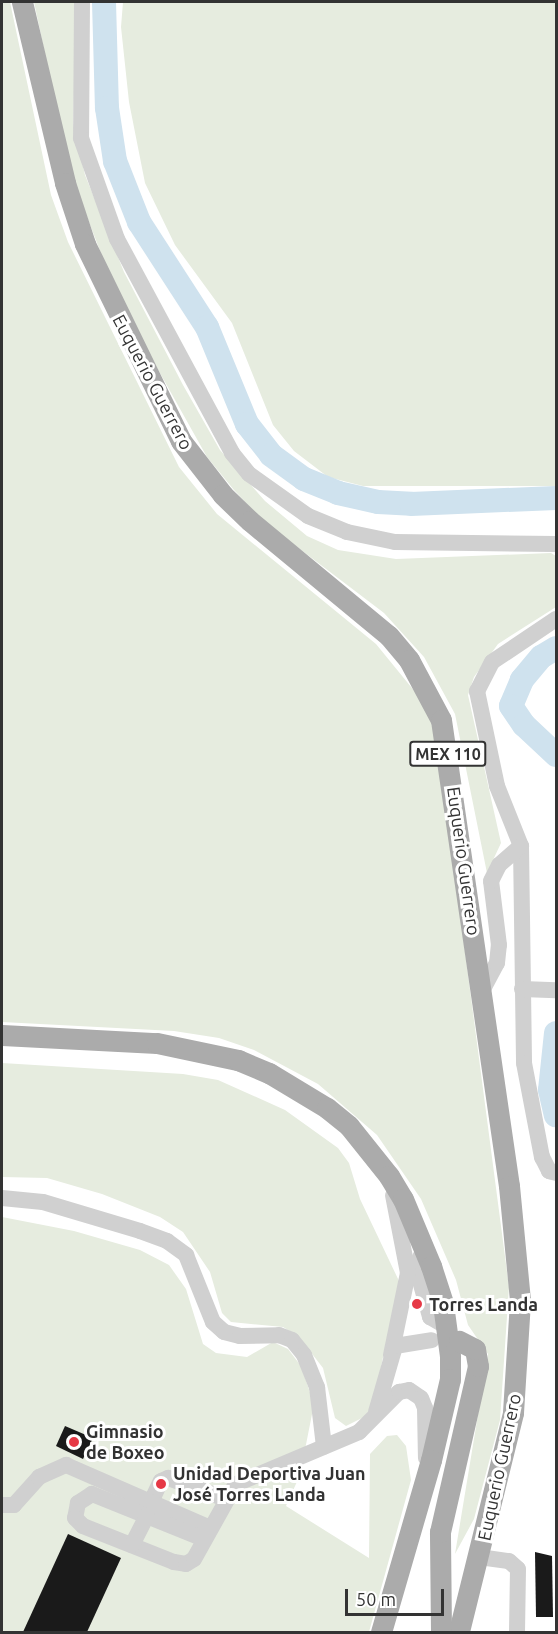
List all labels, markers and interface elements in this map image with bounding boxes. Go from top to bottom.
street label: Euquerio Guerrero [108,311,198,453]
road number: MEX 110 [409,741,487,767]
street label: Euquerio Guerrero [443,785,485,937]
place label: Torres Landa [429,1293,538,1315]
marker: Torres Landa [410,1297,424,1311]
street label: Euquerio Guerrero [473,1391,525,1543]
place label: Gimnasio de Boxeo [86,1421,164,1464]
marker: Gimnasio de Boxeo [67,1435,81,1449]
place label: Unidad Deportiva Juan José Torres Landa [173,1463,366,1506]
marker: Unidad Deportiva Juan José Torres Landa [154,1477,168,1491]
scale bar [348,1577,447,1615]
text: 50 m [356,1589,396,1609]

